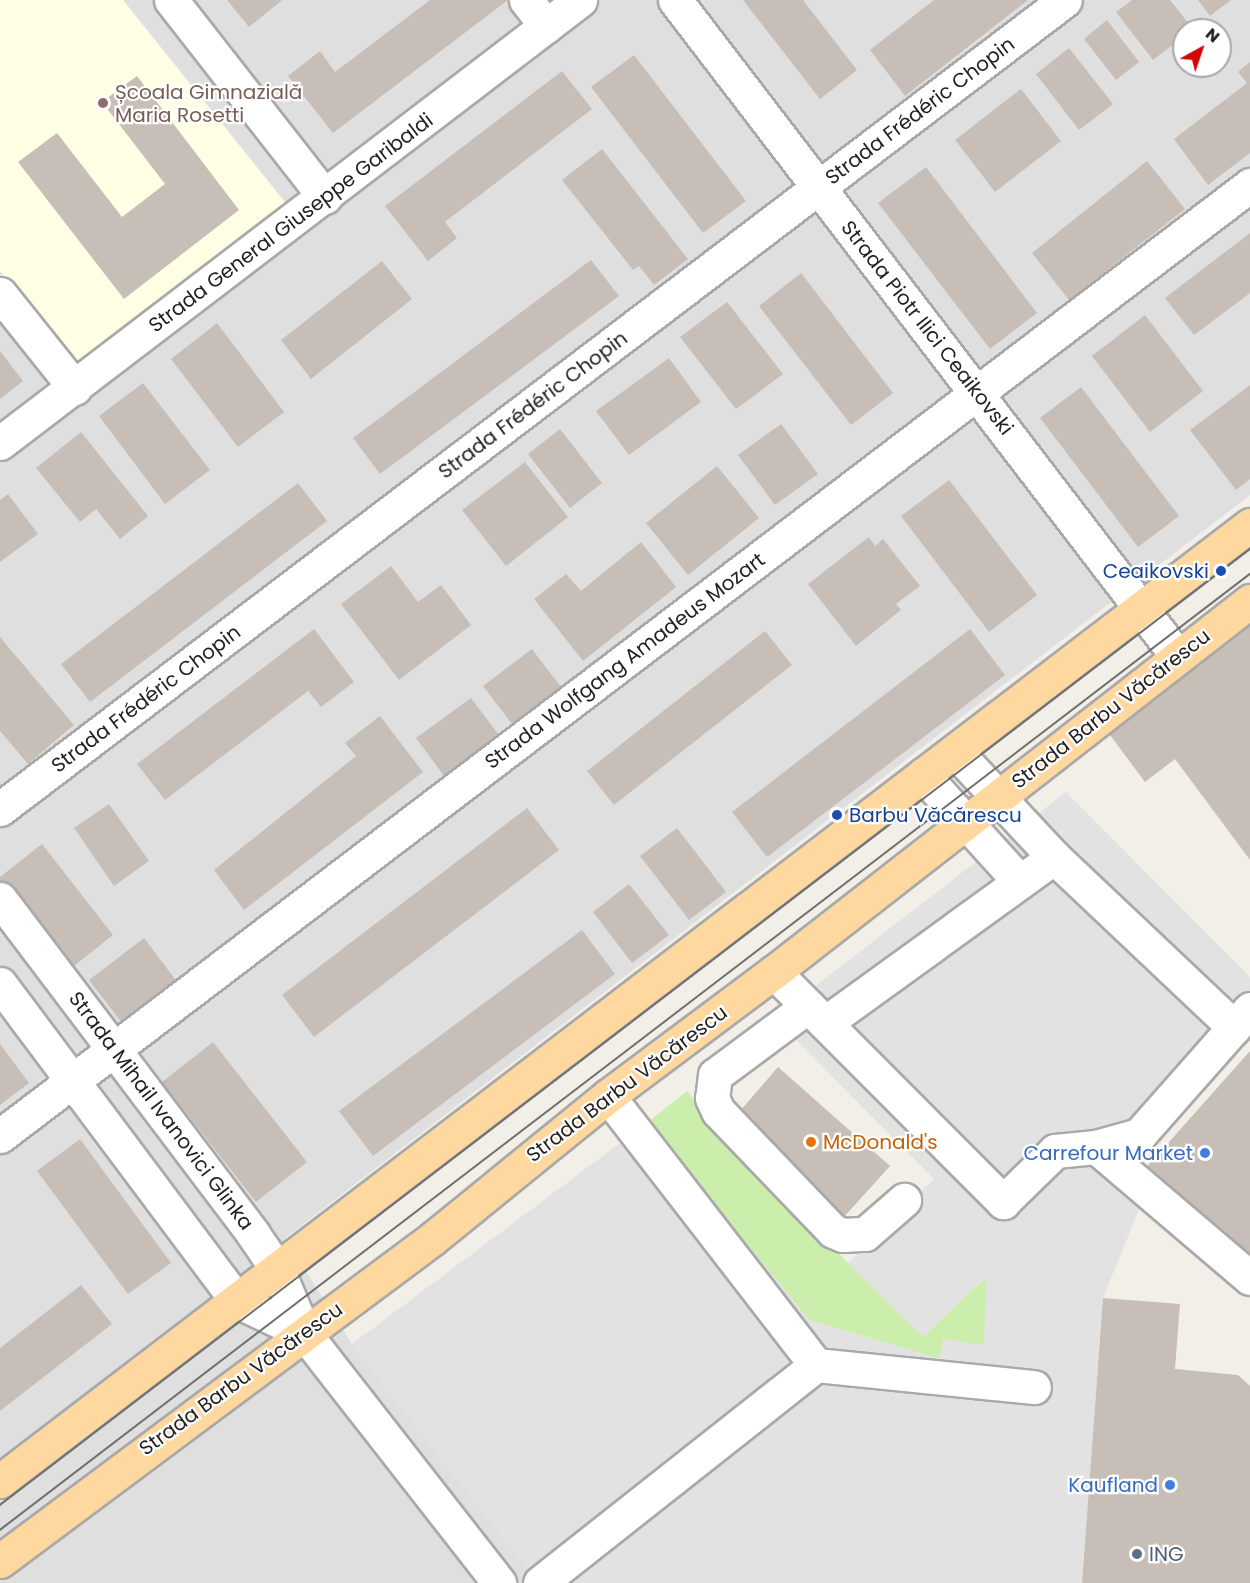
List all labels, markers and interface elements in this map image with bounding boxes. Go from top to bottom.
north arrow [1172,18,1232,78]
text: N [1201,23,1225,48]
street label: Strada Frédéric Chopin [821,32,1019,190]
place label: Școala Gimnazială Maria Rosetti [115,80,302,127]
marker: Școala Gimnazială Maria Rosetti [96,96,110,110]
street label: Strada General Giuseppe Garibaldi [144,108,438,338]
street label: Strada Piotr Ilici Ceaikovski [836,216,1018,440]
street label: Strada Frédéric Chopin [434,326,632,484]
street label: Strada Wolfgang Amadeus Mozart [480,548,770,774]
place label: Ceaikovski [1103,559,1209,583]
marker: Ceaikovski [1214,564,1228,578]
street label: Strada Frédéric Chopin [47,620,245,778]
street label: Strada Barbu Văcărescu [1007,624,1215,794]
place label: Barbu Văcărescu [849,803,1022,827]
marker: Barbu Văcărescu [830,808,844,822]
street label: Strada Mihail Ivanovici Glinka [64,987,258,1235]
street label: Strada Barbu Văcărescu [522,1001,732,1167]
place label: McDonald's [823,1130,938,1154]
marker: McDonald's [804,1135,818,1149]
place label: Carrefour Market [1024,1141,1193,1165]
marker: Carrefour Market [1198,1146,1212,1160]
street label: Strada Barbu Văcărescu [135,1297,347,1461]
place label: Kaufland [1068,1473,1158,1497]
marker: Kaufland [1163,1478,1177,1492]
place label: ING [1149,1542,1184,1566]
marker: ING [1130,1547,1144,1561]

